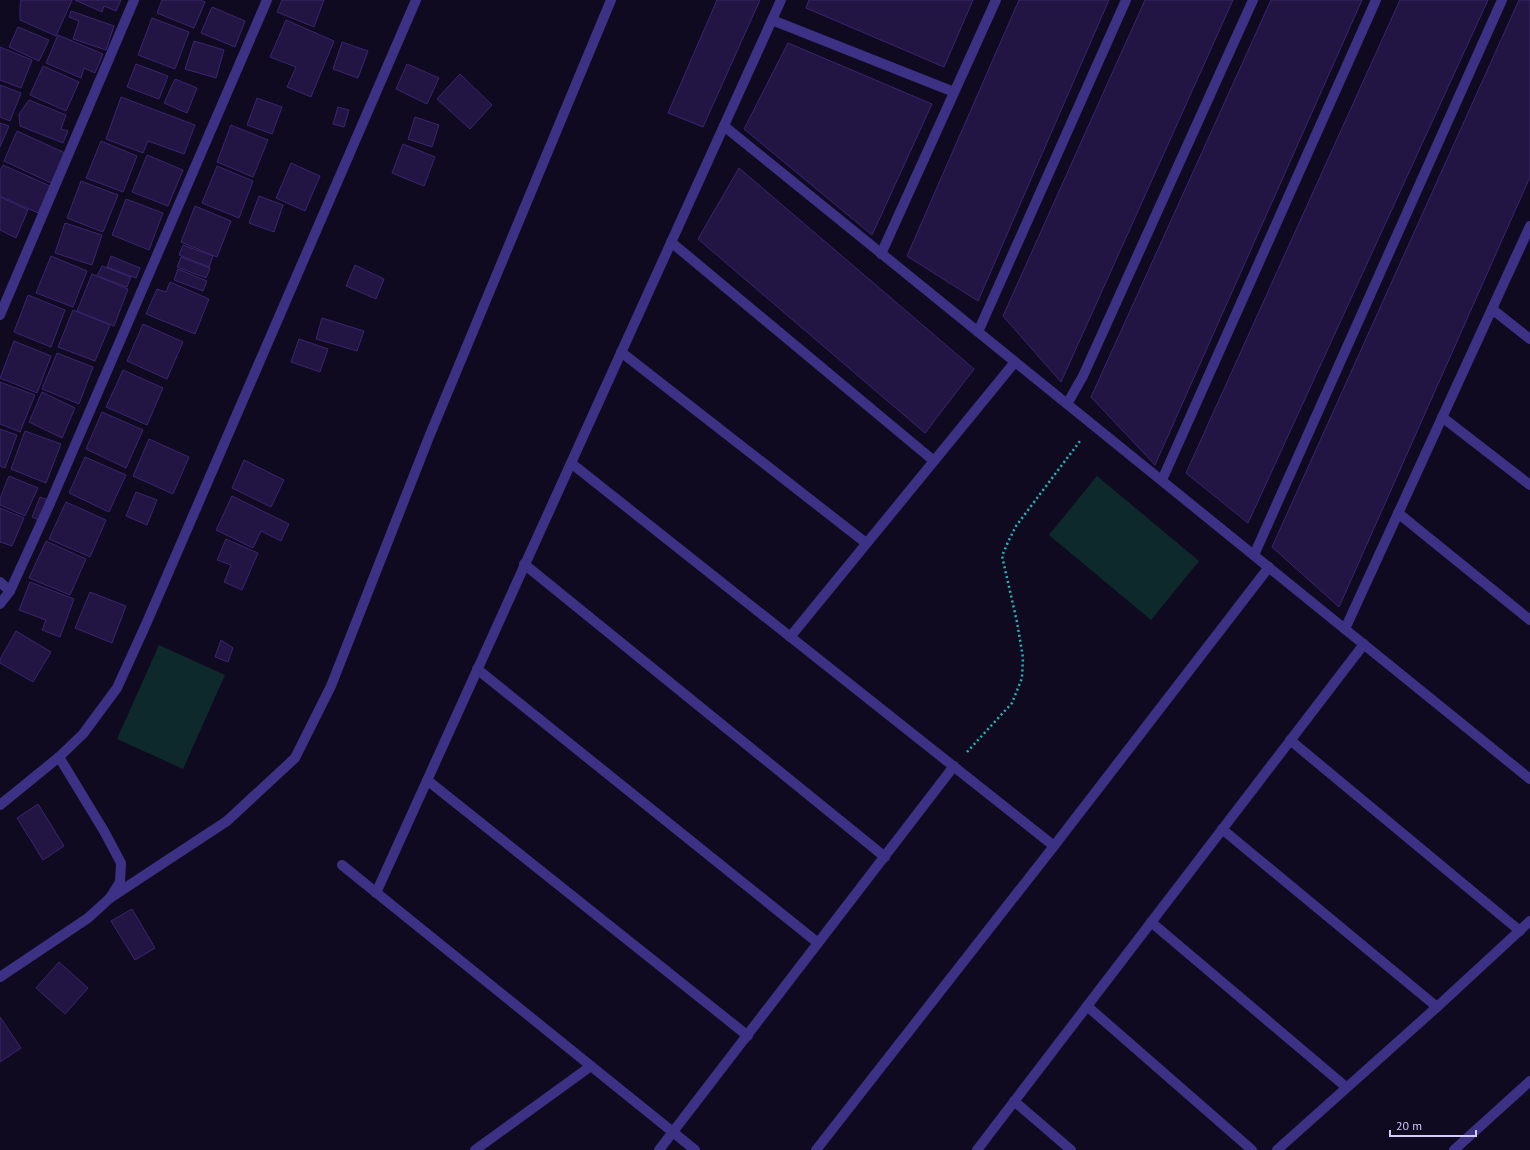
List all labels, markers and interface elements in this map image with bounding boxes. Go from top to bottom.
scale bar [1390,1112,1476,1138]
text: 20 m [1396,1118,1422,1133]

